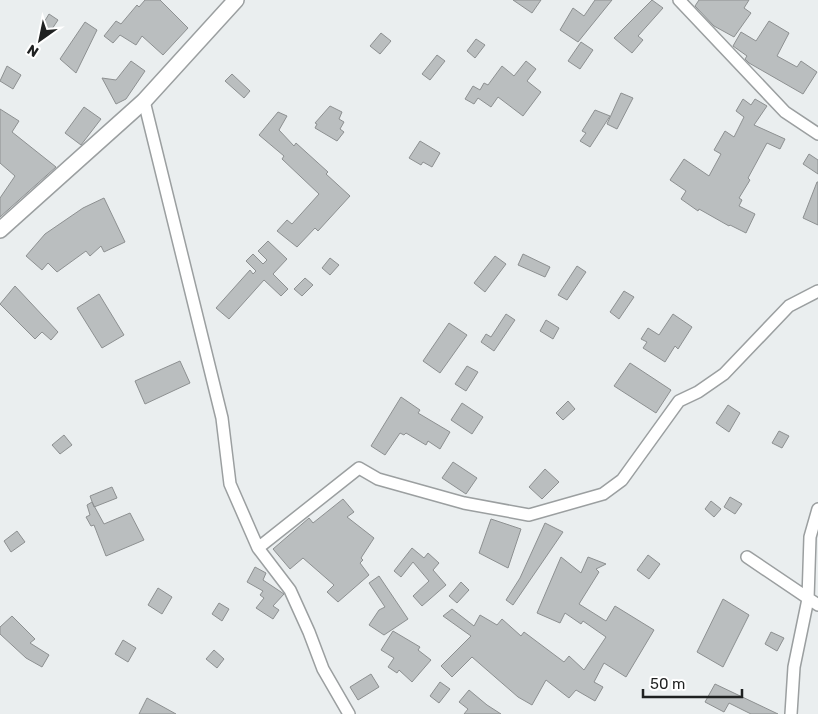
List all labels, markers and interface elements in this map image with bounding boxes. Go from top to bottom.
north arrow [15,15,65,65]
text: N [24,41,42,60]
scale bar [643,666,742,698]
text: 50 m [650,675,685,693]

